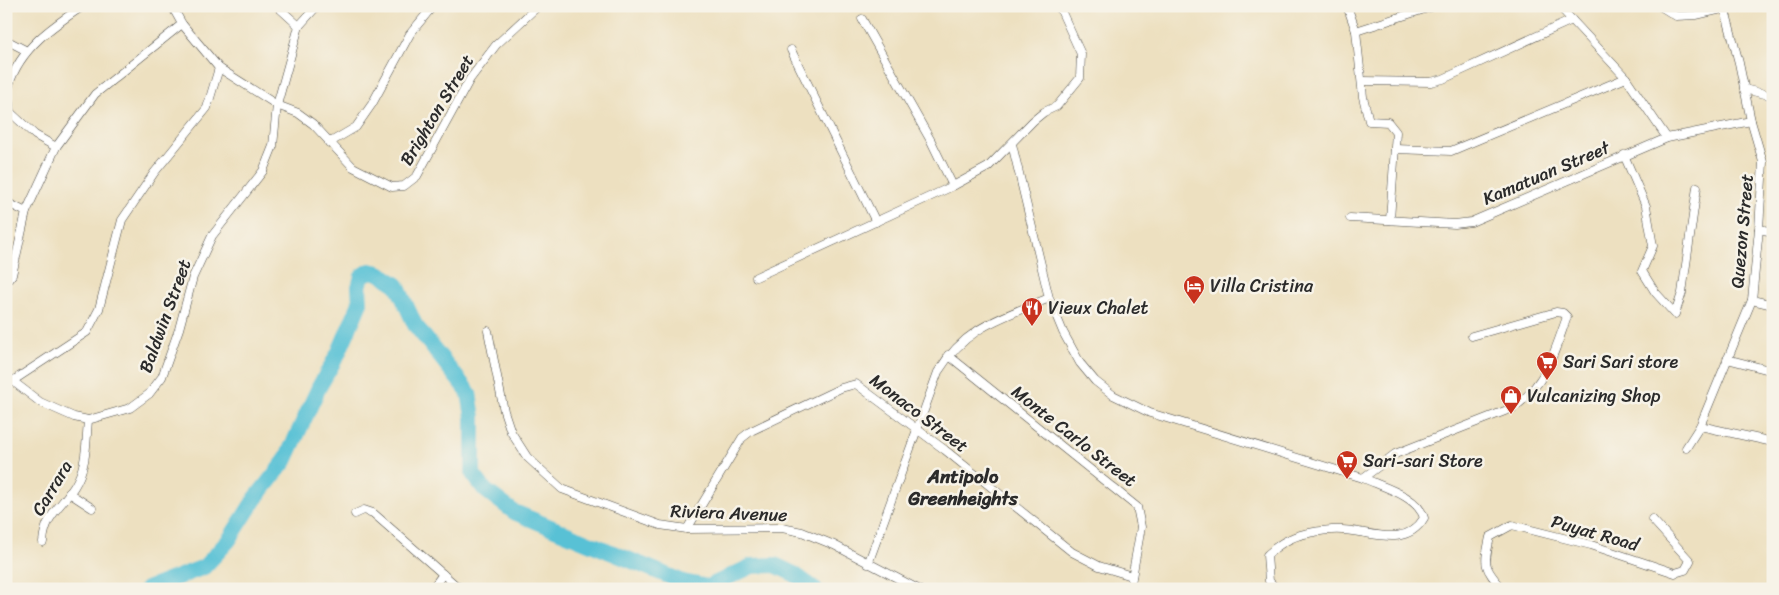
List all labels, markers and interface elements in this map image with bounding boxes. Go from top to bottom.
street label: Brighton Street [391,48,483,172]
street label: Kamatuan Street [1477,131,1615,214]
street label: Quezon Street [1721,172,1763,290]
street label: Baldwin Street [130,254,200,377]
place label: Villa Cristina [1210,270,1314,302]
hotel icon: Villa Cristina [1182,274,1206,305]
place label: Vieux Chalet [1048,292,1149,324]
restaurant icon: Vieux Chalet [1020,296,1044,327]
place label: Sari Sari store [1563,346,1679,378]
supermarket icon: Sari Sari store [1535,350,1559,381]
street label: Monaco Street [862,365,976,461]
street label: Monte Carlo Street [1004,376,1144,496]
place label: Vulcanizing Shop [1527,380,1661,412]
shop icon: Vulcanizing Shop [1499,384,1523,415]
place label: Sari-sari Store [1363,445,1483,477]
supermarket icon: Sari-sari Store [1335,449,1359,480]
street label: Carrara [23,454,81,522]
district label: Antipolo Greenheights [907,460,1019,515]
street label: Riviera Avenue [670,495,788,531]
street label: Puyat Road [1547,505,1644,561]

